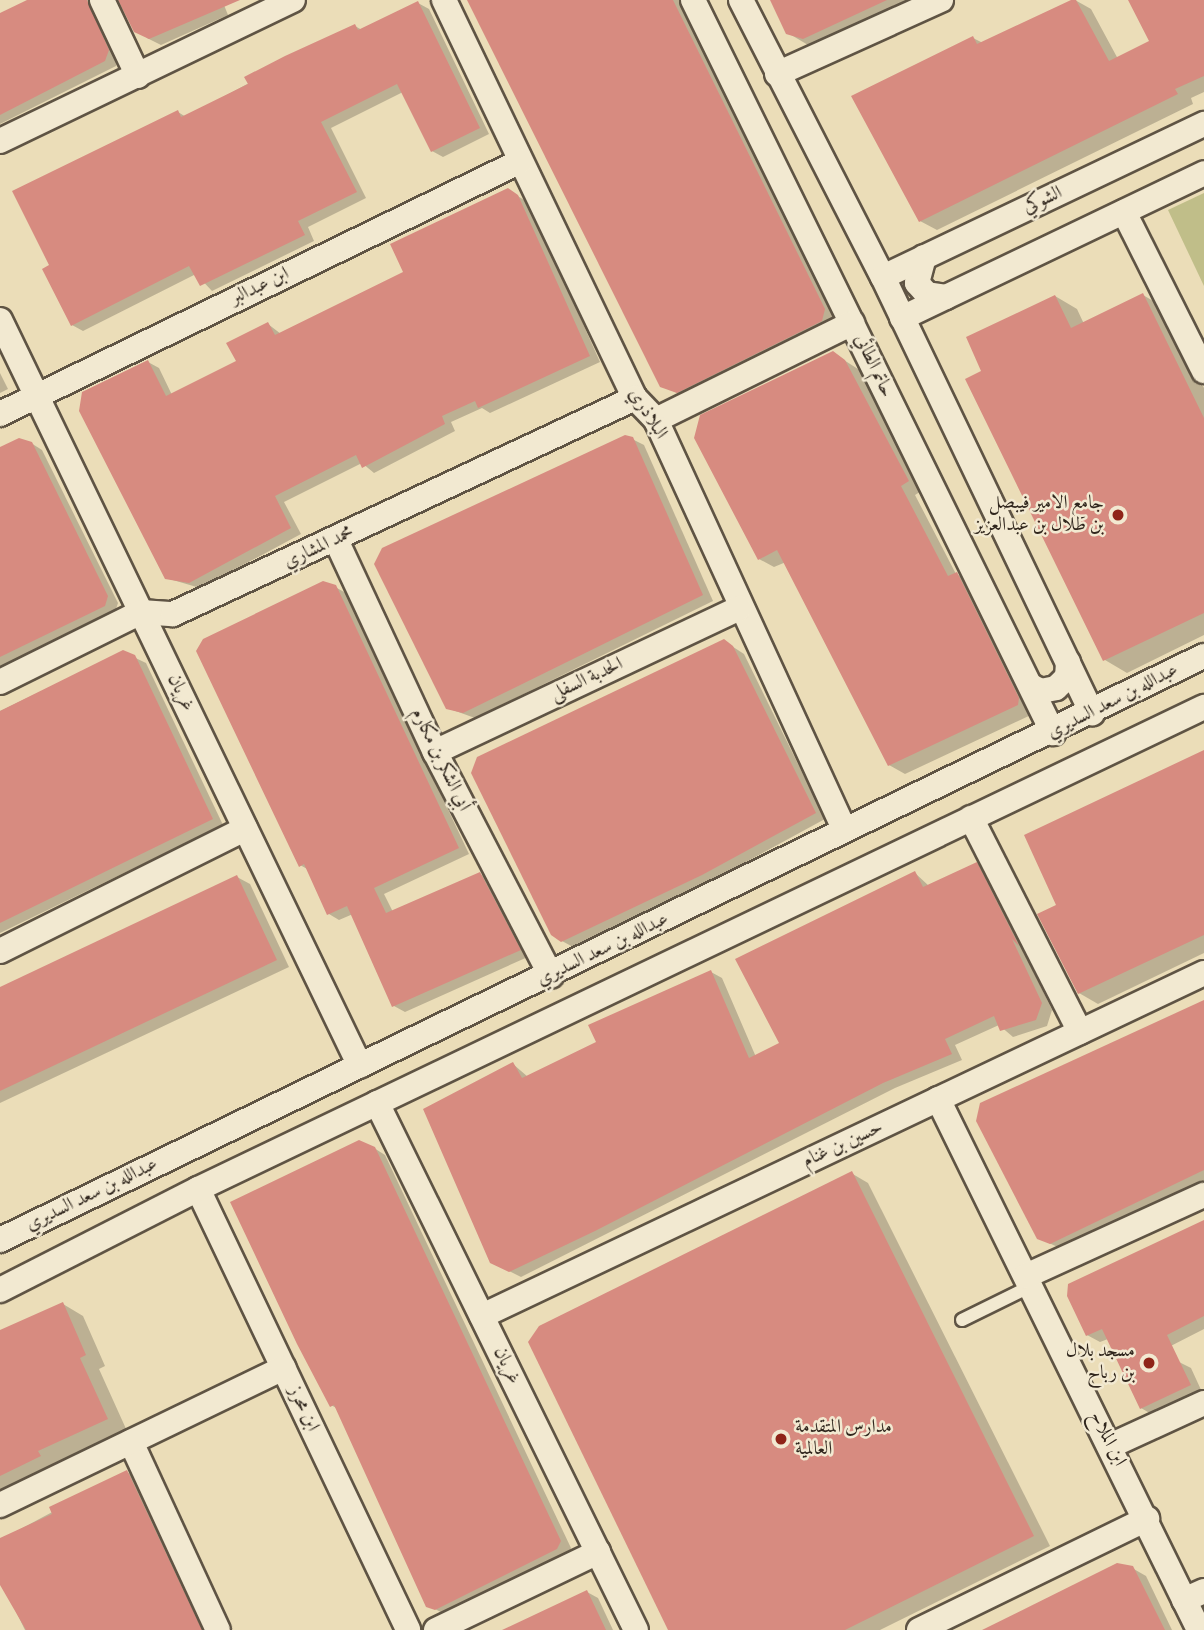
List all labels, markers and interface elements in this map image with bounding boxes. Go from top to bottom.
street label: الشوكي [1020,182,1066,220]
street label: ابن عبدالبر [227,263,293,311]
street label: حاتم الطائي [848,331,898,401]
street label: البلاذري [623,384,671,444]
place label: جامع الامير فيبصل بن طلال بن عبدالعزيز [975,493,1104,537]
marker: جامع الامير فيبصل بن طلال بن عبدالعزيز [1110,507,1126,523]
street label: محمد المشاري [280,522,358,574]
street label: الحدبة السفلى [547,653,627,707]
street label: عبدالله بن سعد السديري [1044,659,1182,745]
street label: غريان [161,671,199,715]
street label: أبي الشكر بن مكارم [405,705,475,815]
street label: عبدالله بن سعد السديري [533,908,673,992]
street label: حسين بن غنام [799,1116,887,1174]
street label: عبدالله بن سعد السديري [22,1153,162,1237]
place label: مسجد بلال بن رباح [1066,1341,1135,1385]
street label: غريان [487,1344,525,1388]
marker: مسجد بلال بن رباح [1141,1355,1157,1371]
street label: ابن محرز [283,1383,323,1435]
street label: ابن الملاح [1084,1408,1130,1470]
place label: مدارس المتقدمة العالمية [795,1417,892,1461]
marker: مدارس المتقدمة العالمية [773,1431,789,1447]

